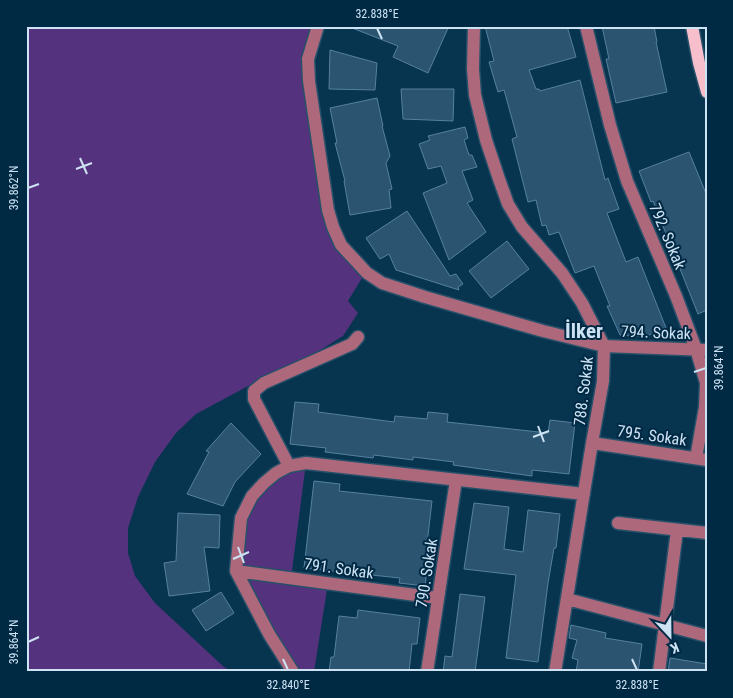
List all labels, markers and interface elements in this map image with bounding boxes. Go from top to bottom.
text: 32.838°E [355,7,399,21]
text: 39.862°N [7,166,21,210]
street label: 792. Sokak [645,200,690,273]
district label: İlker [565,319,603,343]
street label: 794. Sokak [621,322,692,343]
text: 39.864°N [712,346,726,390]
street label: 788. Sokak [570,354,597,427]
street label: 795. Sokak [616,421,689,450]
street label: 790. Sokak [412,536,441,609]
street label: 791. Sokak [303,554,376,583]
north arrow [646,610,696,660]
text: 39.864°N [7,620,21,664]
text: K [668,639,681,657]
text: 32.840°E [266,678,310,692]
text: 32.838°E [615,678,659,692]

